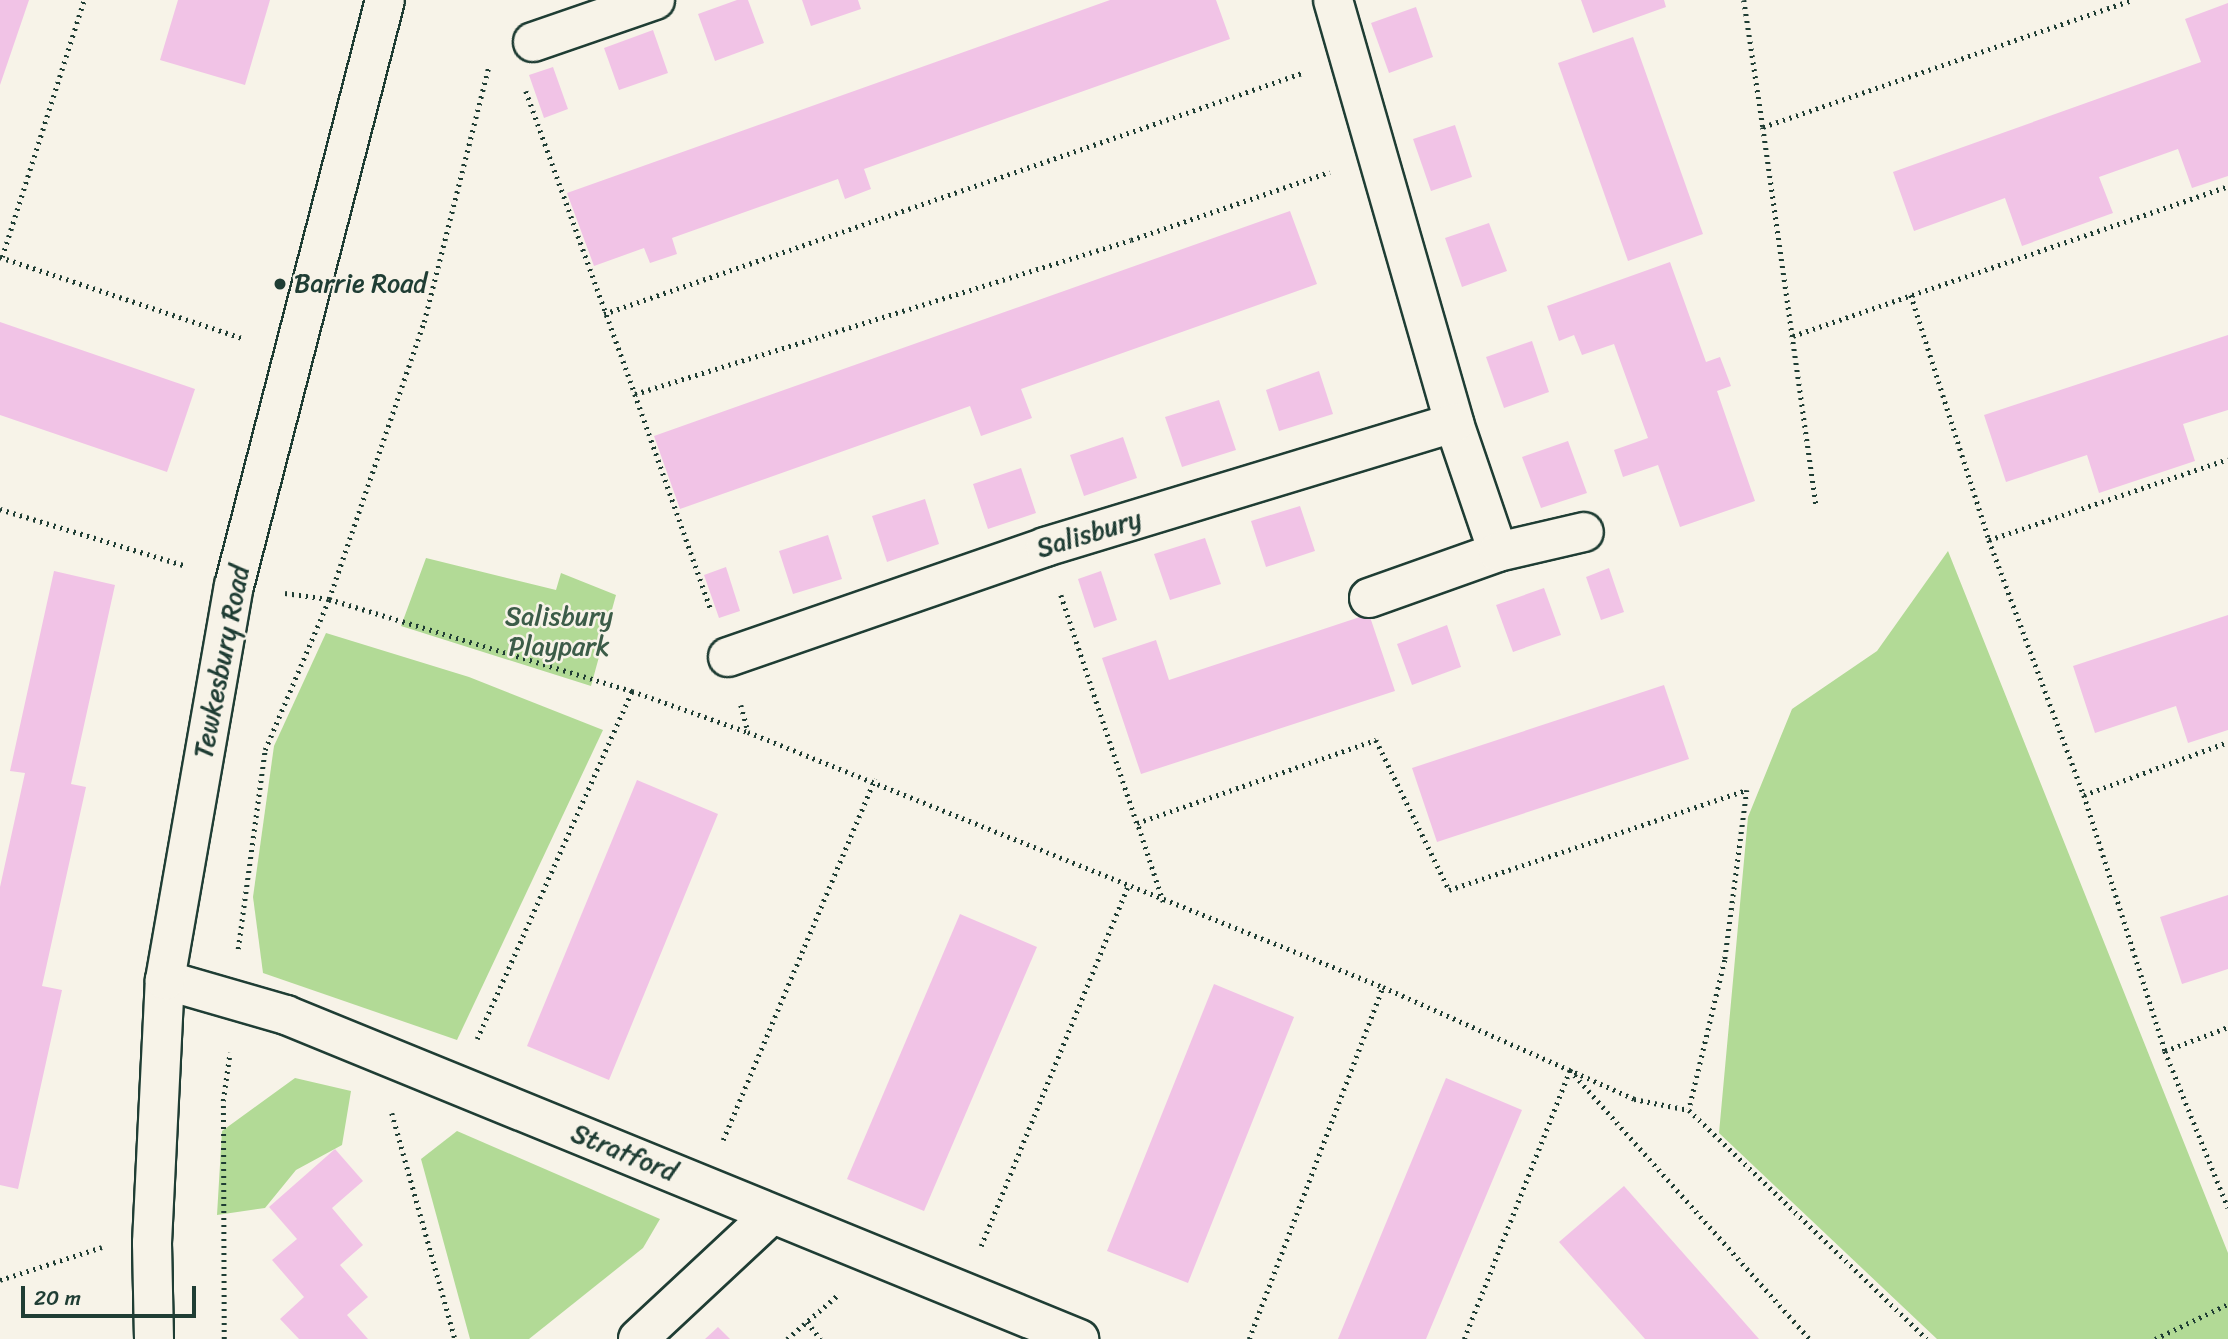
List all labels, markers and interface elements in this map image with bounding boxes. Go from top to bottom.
place label: Barrie Road [294,268,427,300]
marker: Barrie Road [272,276,288,292]
street label: Salisbury [1033,503,1145,565]
street label: Tewkesbury Road [188,563,256,761]
park label: Salisbury Playpark [505,601,613,662]
street label: Stratford [567,1118,681,1188]
scale bar [24,1272,200,1316]
text: 20 m [34,1279,81,1317]

